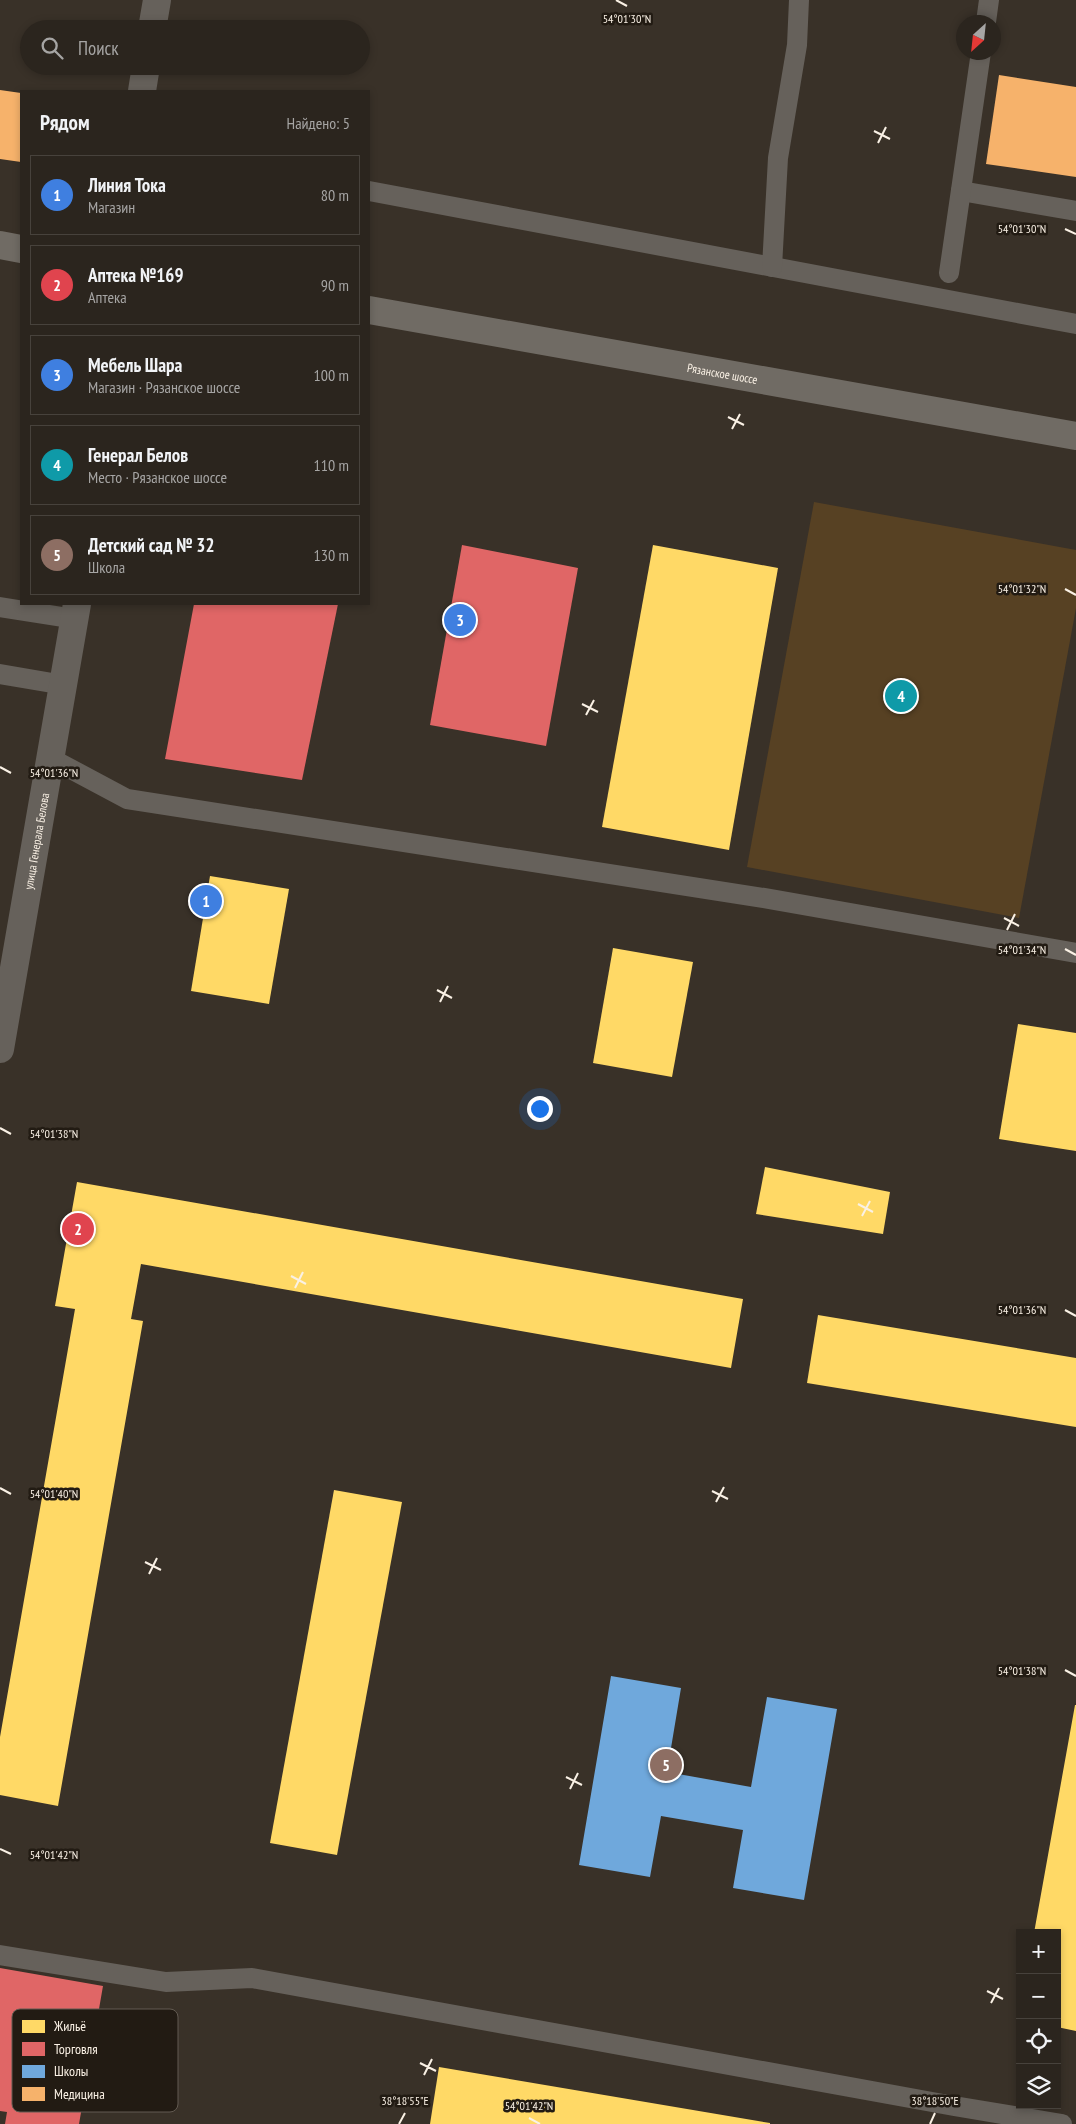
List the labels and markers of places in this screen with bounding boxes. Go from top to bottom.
pin: 3 [444,601,476,639]
pin: 4 [885,677,917,715]
pin: 1 [190,882,222,920]
pin: 2 [62,1210,94,1248]
pin: 5 [650,1746,682,1784]

